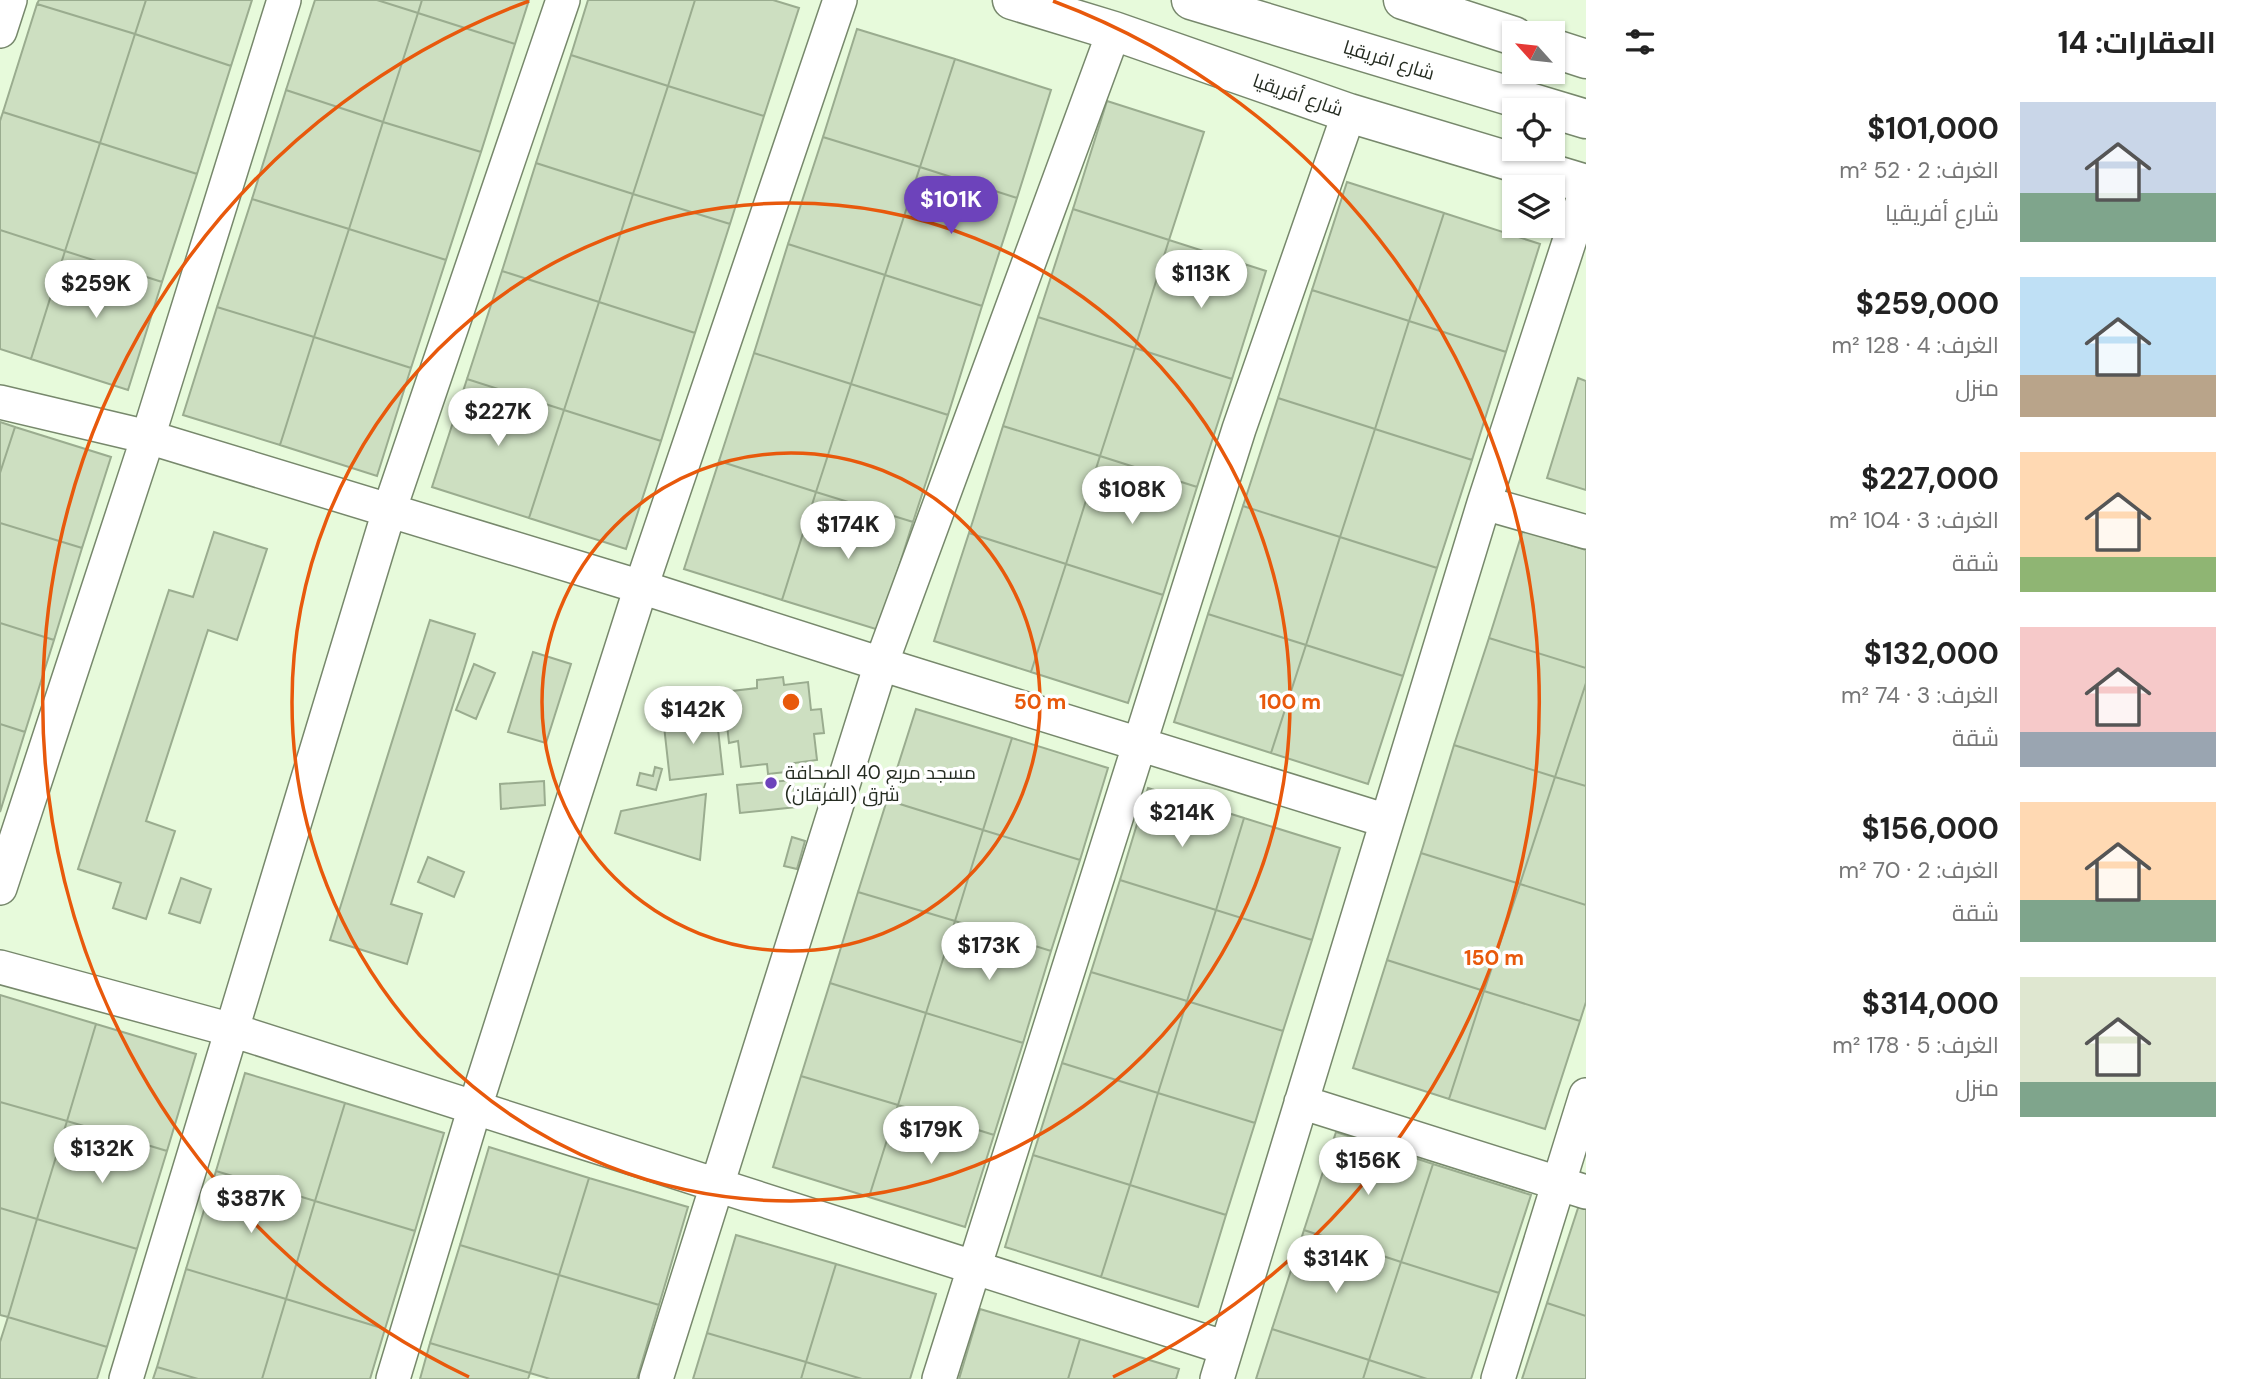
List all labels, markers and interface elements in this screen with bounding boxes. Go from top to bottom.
north arrow [1502,21,1564,84]
map controls [1502,21,1565,238]
icon: filters [1621,23,1659,61]
text: العقارات: 14 [2058,23,2216,62]
street label: شارع افريقيا [1340,34,1438,87]
street label: شارع أفريقيا [1249,68,1347,123]
button: locate [1502,98,1565,161]
text: $101,000 [1867,109,1999,148]
icon: home [2076,130,2160,214]
text: الغرف: 2 · 52 m² [1839,155,1999,185]
button: layers [1502,175,1565,238]
pin: $101K [902,176,1000,236]
text: $101K [920,184,982,214]
text: شارع أفريقيا [1885,198,1999,228]
pin: $113K [1152,250,1250,310]
text: $113K [1171,258,1231,288]
pin: $259K [47,260,145,320]
text: $259K [61,268,131,298]
text: $259,000 [1856,284,1999,323]
icon: home [2076,305,2160,389]
text: الغرف: 4 · 128 m² [1831,330,1999,360]
text: منزل [1955,373,1999,403]
pin: $227K [449,388,547,448]
text: $227K [464,396,532,426]
text: $227,000 [1861,459,1999,498]
pin: $108K [1083,466,1181,526]
text: $108K [1098,474,1166,504]
icon: home [2076,480,2160,564]
pin: $174K [799,502,897,561]
text: الغرف: 3 · 104 m² [1829,505,1999,535]
text: $174K [816,509,880,539]
text: شقة [1952,548,1999,578]
text: $132,000 [1864,634,1999,673]
icon: home [2076,655,2160,739]
text: الغرف: 3 · 74 m² [1841,680,1999,710]
pin: $142K [644,686,742,746]
text: 50 m [1014,688,1066,716]
text: 100 m [1259,688,1321,716]
centre of rings [779,690,803,714]
text: $142K [660,694,726,724]
text: شقة [1952,723,1999,753]
place label: مسجد مربع 40 الصحافة شرق (الفرقان) [785,760,976,807]
marker: مسجد مربع 40 الصحافة شرق (الفرقان) [763,775,779,791]
pin: $214K [1133,790,1231,849]
text: $214K [1149,797,1215,827]
text: $156,000 [1862,809,1999,848]
icon: home [2076,830,2160,914]
text: الغرف: 2 · 70 m² [1838,855,1999,885]
text: شقة [1952,898,1999,928]
pin: $173K [940,922,1038,982]
text: $173K [957,930,1021,960]
text: 150 m [1464,944,1524,972]
text: $314,000 [1862,984,1999,1023]
icon: home [2076,1005,2160,1089]
text: الغرف: 5 · 178 m² [1832,1030,1999,1060]
text: منزل [1955,1073,1999,1103]
pin: $179K [882,1106,980,1166]
text: $179K [899,1114,963,1144]
pin: $132K [53,1126,151,1185]
text: $132K [70,1133,134,1163]
pin: $156K [1319,1138,1417,1197]
text: $156K [1335,1145,1401,1175]
pin: $387K [202,1176,300,1235]
text: $387K [216,1183,286,1213]
pin: $314K [1287,1236,1385,1295]
text: $314K [1303,1243,1369,1273]

